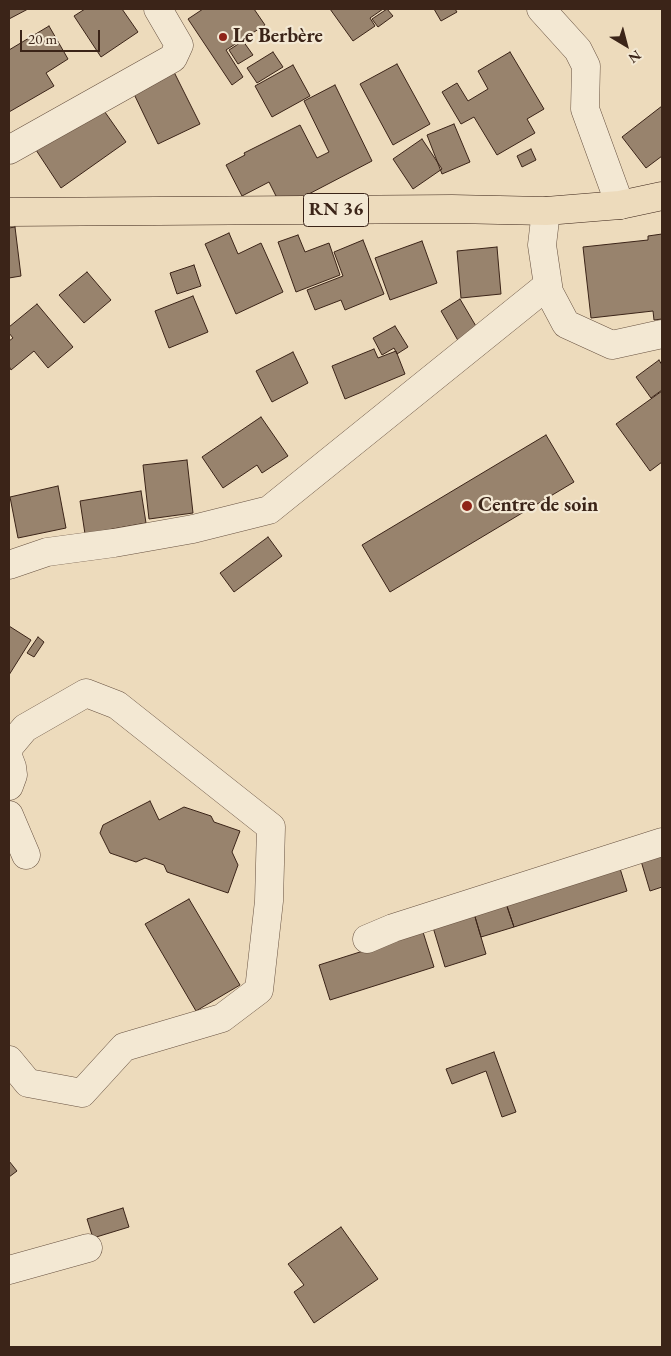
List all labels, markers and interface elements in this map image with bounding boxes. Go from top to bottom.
scale bar [22,20,102,52]
north arrow [601,20,651,70]
place label: Le Berbère [233,25,323,49]
text: 20 m [28,29,57,48]
marker: Le Berbère [217,31,229,43]
text: N [625,46,645,68]
road number: RN 36 [304,194,368,226]
place label: Centre de soin [478,494,598,518]
marker: Centre de soin [460,499,474,513]

